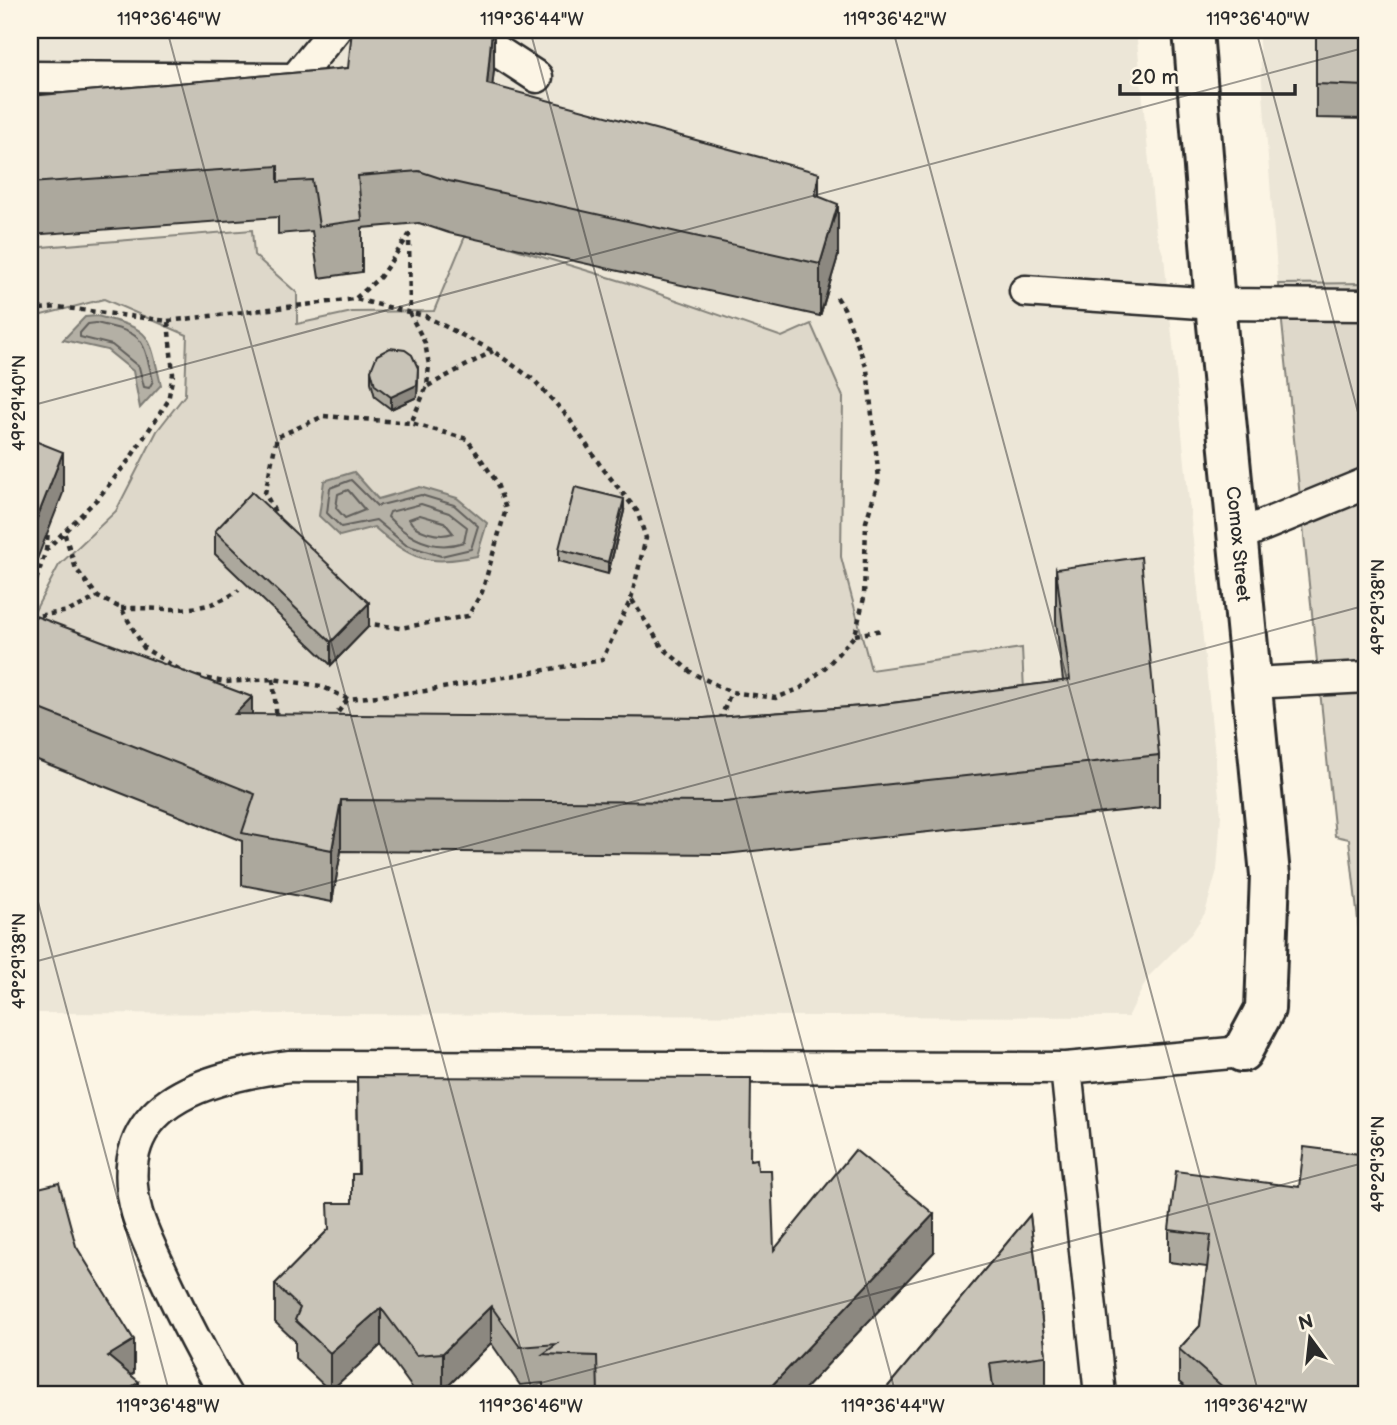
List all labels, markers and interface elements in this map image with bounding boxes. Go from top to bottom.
text: 119°36'46"W [117,9,222,30]
text: 119°36'44"W [480,9,585,30]
text: 119°36'42"W [843,9,947,30]
text: 119°36'40"W [1206,9,1310,30]
scale bar [1120,52,1296,96]
text: 20 m [1131,65,1179,90]
text: 49°29'40"N [9,355,30,451]
street label: Comox Street [1221,485,1255,603]
text: 49°29'38"N [1368,559,1389,655]
text: 49°29'38"N [9,913,30,1009]
text: 49°29'36"N [1368,1115,1389,1213]
north arrow [1274,1302,1344,1372]
text: N [1296,1310,1316,1336]
text: 119°36'48"W [116,1396,220,1417]
text: 119°36'46"W [479,1396,584,1417]
text: 119°36'44"W [841,1396,946,1417]
text: 119°36'42"W [1204,1396,1308,1417]

